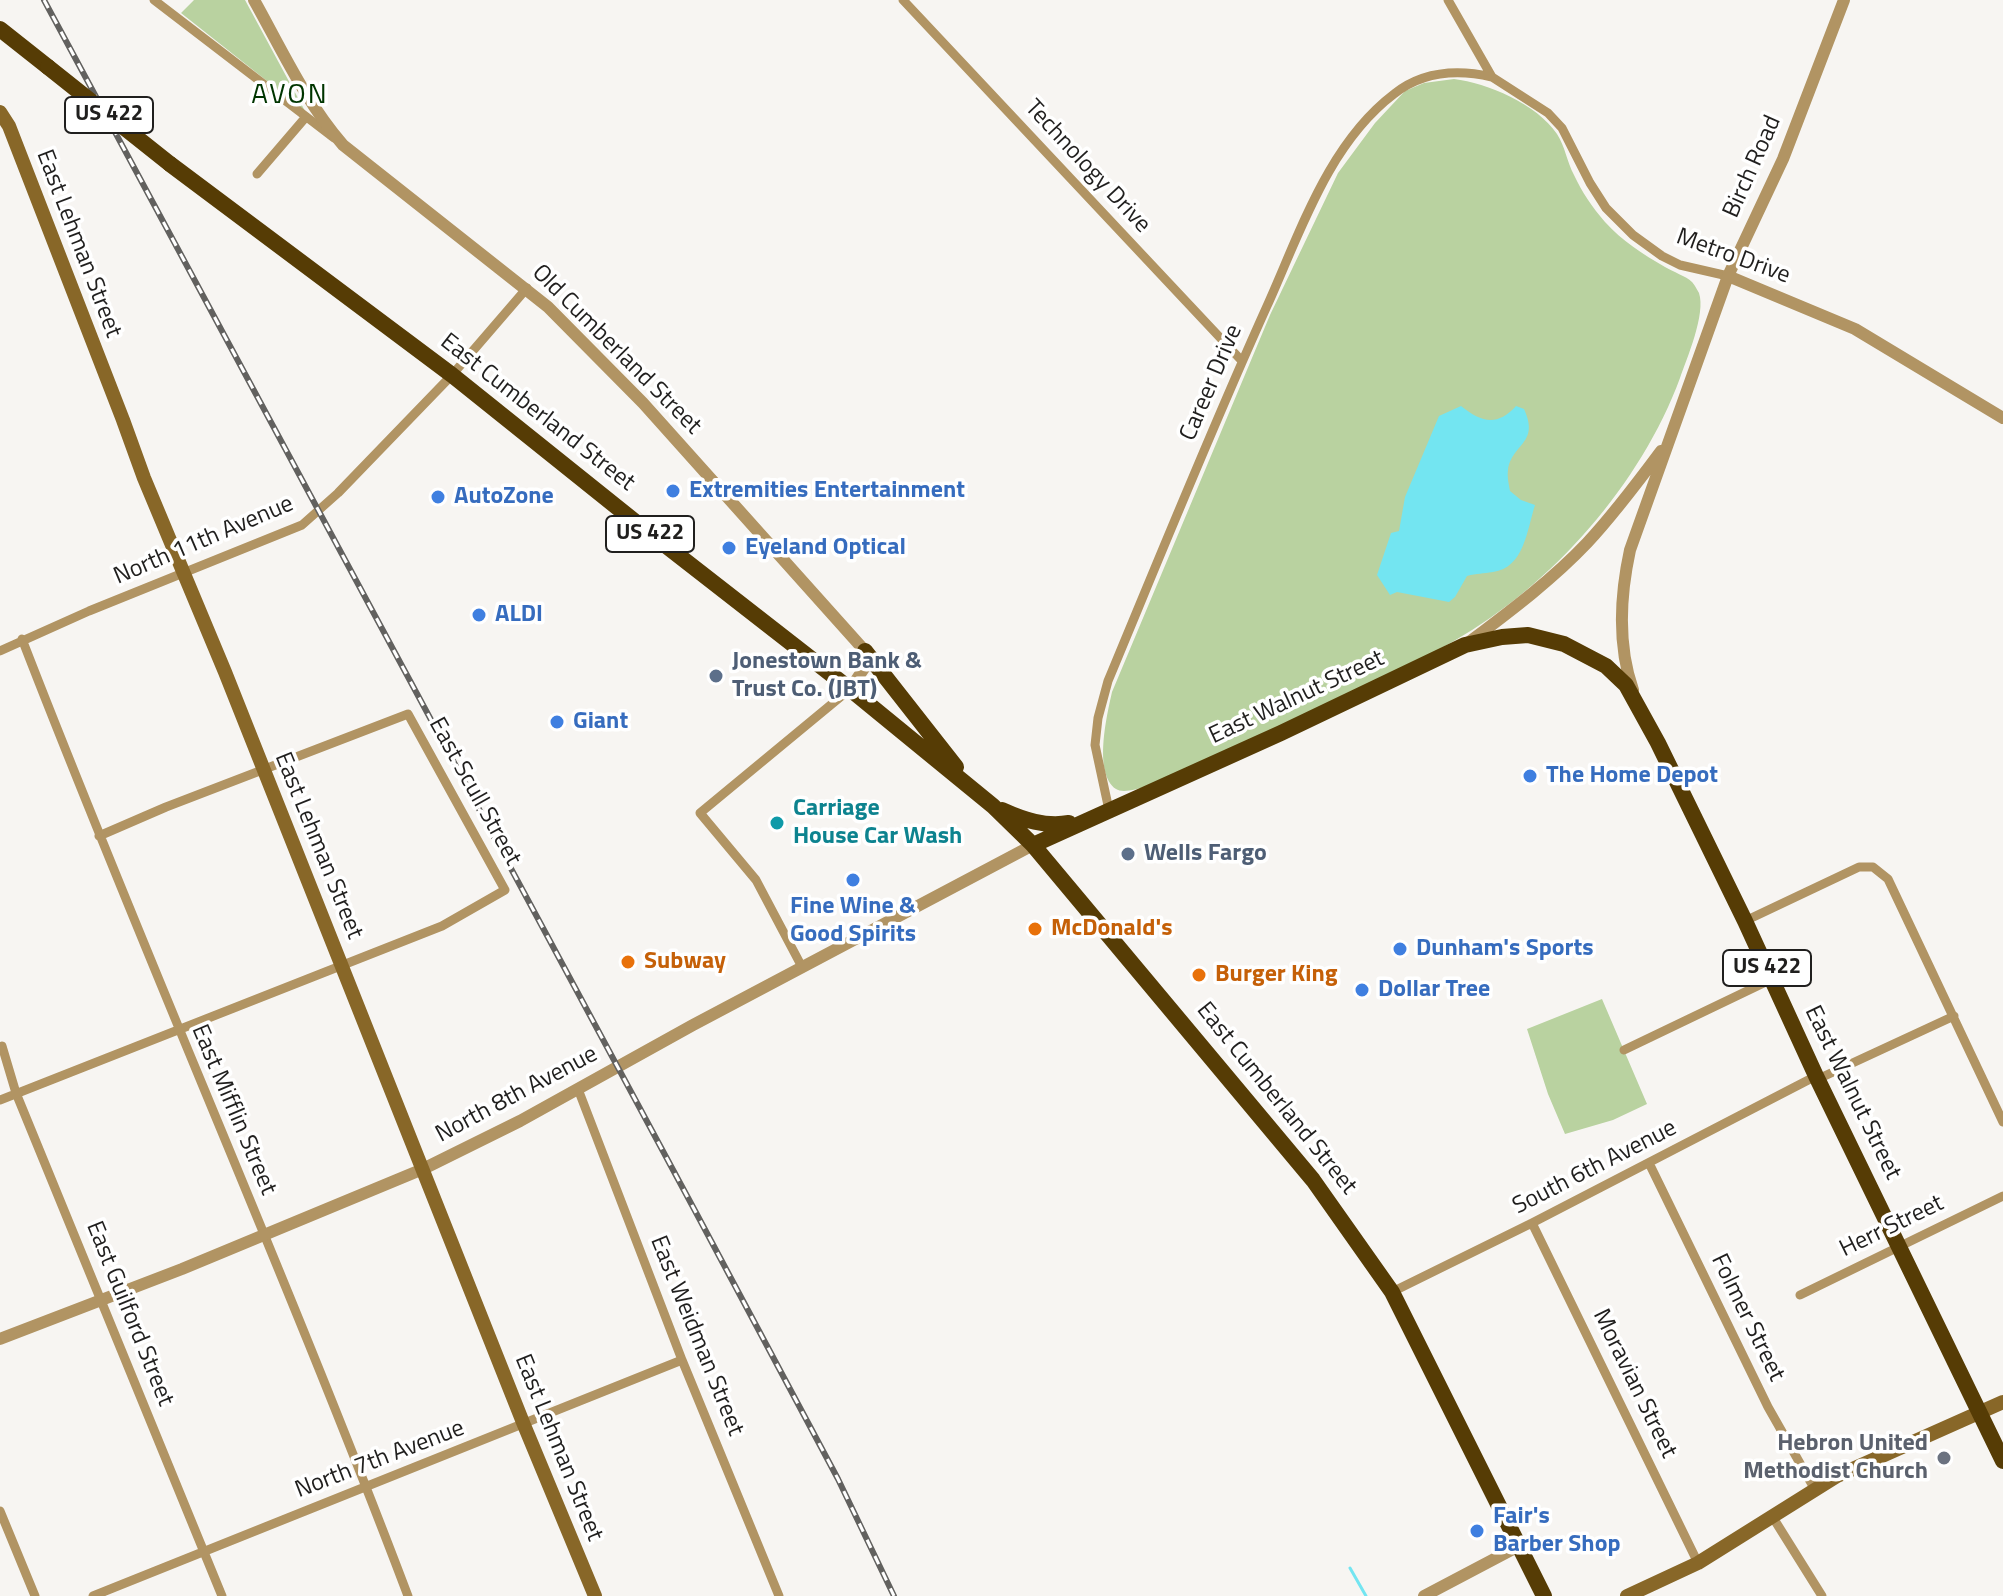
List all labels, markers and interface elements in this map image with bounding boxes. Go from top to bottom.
district label: AVON [251,79,329,113]
street label: Technology Drive [1018,95,1156,239]
road number: US 422 [65,97,153,133]
street label: Birch Road [1718,111,1788,223]
street label: East Lehman Street [29,146,127,342]
street label: Metro Drive [1672,223,1794,291]
street label: Old Cumberland Street [525,259,707,441]
street label: Career Drive [1175,321,1249,445]
street label: East Cumberland Street [434,328,640,498]
place label: Extremities Entertainment [689,477,965,505]
marker: Extremities Entertainment [664,482,682,500]
place label: AutoZone [454,483,554,511]
marker: AutoZone [429,488,447,506]
street label: North 11th Avenue [110,490,298,592]
road number: US 422 [606,516,694,552]
place label: Eyeland Optical [745,534,906,562]
marker: Eyeland Optical [720,539,738,557]
place label: ALDI [495,601,543,629]
marker: ALDI [470,606,488,624]
street label: East Walnut Street [1205,645,1389,751]
place label: Jonestown Bank & Trust Co. (JBT) [732,648,922,704]
marker: Jonestown Bank & Trust Co. (JBT) [707,667,725,685]
place label: Giant [573,708,628,736]
street label: East Scull Street [422,713,526,871]
marker: Giant [548,713,566,731]
street label: East Lehman Street [267,749,369,943]
place label: The Home Depot [1546,762,1718,790]
marker: The Home Depot [1521,767,1539,785]
place label: Carriage House Car Wash [793,795,962,851]
marker: Carriage House Car Wash [768,814,786,832]
place label: Wells Fargo [1144,840,1267,868]
marker: Wells Fargo [1119,845,1137,863]
marker: Fine Wine & Good Spirits [844,871,862,889]
place label: Fine Wine & Good Spirits [790,893,916,949]
place label: McDonald's [1051,915,1172,943]
marker: McDonald's [1026,920,1044,938]
place label: Dunham's Sports [1416,935,1594,963]
marker: Dunham's Sports [1391,940,1409,958]
place label: Subway [644,948,726,976]
road number: US 422 [1723,950,1811,986]
marker: Subway [619,953,637,971]
place label: Burger King [1215,961,1338,989]
marker: Burger King [1190,966,1208,984]
place label: Dollar Tree [1378,976,1490,1004]
marker: Dollar Tree [1353,981,1371,999]
street label: East Cumberland Street [1190,997,1362,1201]
street label: East Walnut Street [1797,1001,1907,1185]
street label: East Mifflin Street [184,1020,282,1200]
street label: North 8th Avenue [431,1040,603,1150]
street label: South 6th Avenue [1508,1114,1682,1222]
street label: Herr Street [1835,1190,1949,1264]
street label: East Guilford Street [79,1217,179,1411]
street label: East Weidman Street [643,1232,749,1440]
street label: Folmer Street [1704,1250,1790,1386]
street label: Moravian Street [1586,1305,1682,1463]
street label: East Lehman Street [507,1351,609,1545]
street label: North 7th Avenue [291,1415,469,1505]
place label: Hebron United Methodist Church [1743,1430,1928,1486]
marker: Hebron United Methodist Church [1935,1449,1953,1467]
place label: Fair's Barber Shop [1493,1503,1620,1559]
marker: Fair's Barber Shop [1468,1522,1486,1540]

